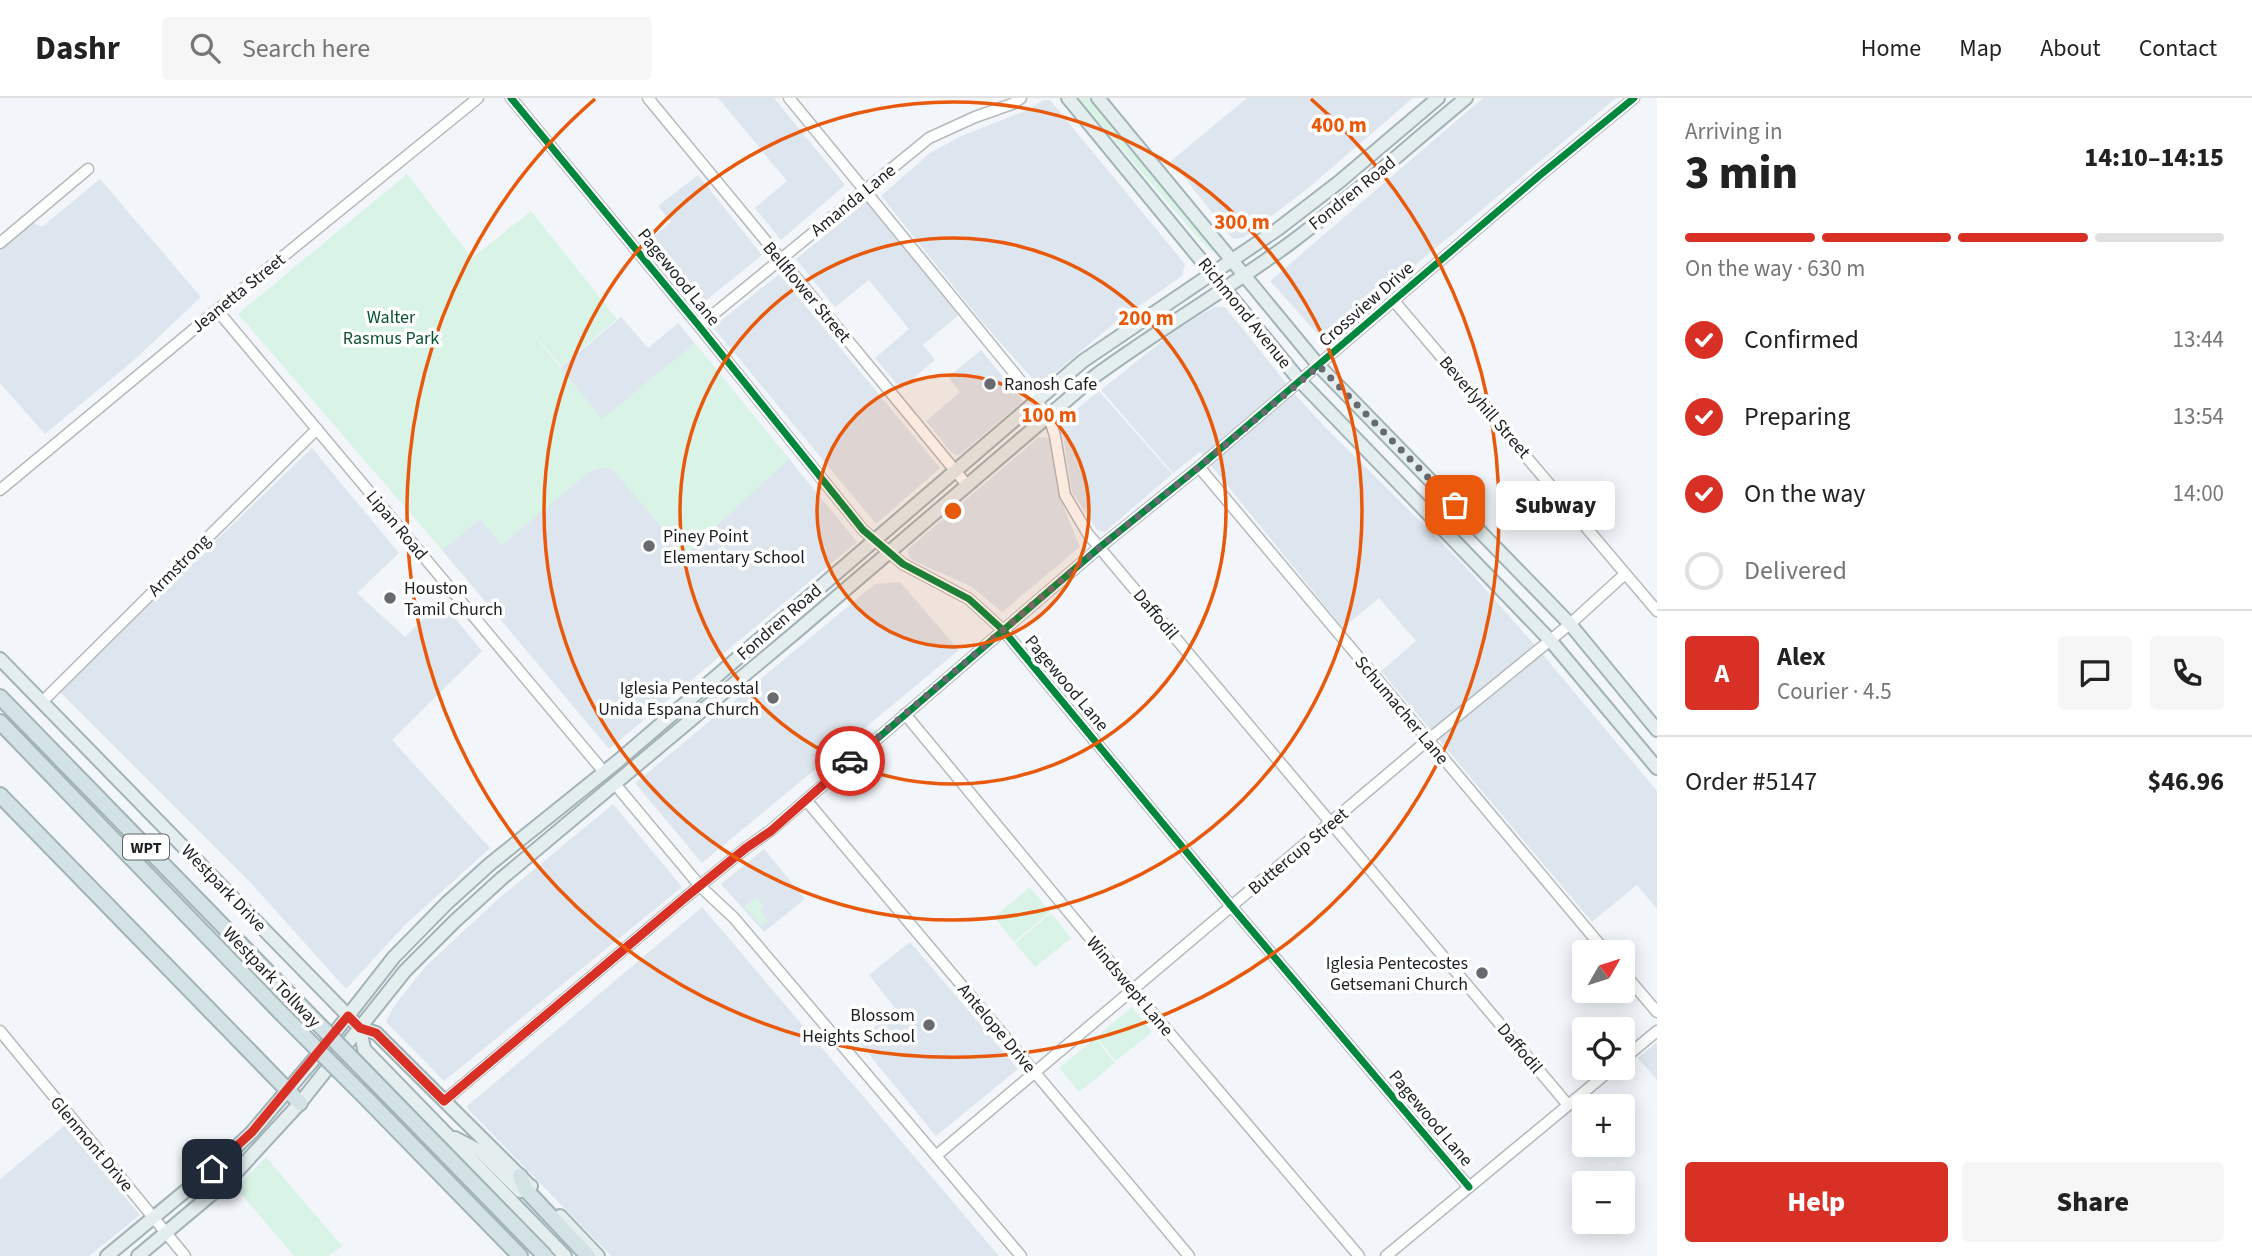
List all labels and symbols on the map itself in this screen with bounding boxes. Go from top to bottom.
text: 400 m [1311,110,1367,140]
street label: Fondren Road [1304,151,1401,236]
street label: Amanda Lane [805,158,901,242]
text: 300 m [1214,207,1270,237]
street label: Pagewood Lane [631,223,726,331]
street label: Bellflower Street [757,236,856,348]
street label: Jeanetta Street [186,248,291,339]
street label: Richmond Avenue [1192,252,1297,374]
street label: Crossview Drive [1313,256,1419,353]
text: 200 m [1118,303,1174,333]
park label: Walter Rasmus Park [343,305,439,351]
street label: Beverlyhill Street [1433,351,1536,464]
place label: Ranosh Cafe [1004,372,1097,397]
marker: Ranosh Cafe [982,376,998,392]
text: 100 m [1021,400,1077,430]
pin [1425,475,1485,535]
callout: Subway [1497,480,1616,530]
street label: Lipan Road [360,485,433,566]
centre of rings [941,499,965,523]
place label: Piney Point Elementary School [663,524,805,570]
street label: Armstrong [143,529,216,602]
marker: Piney Point Elementary School [641,538,657,554]
place label: Houston Tamil Church [404,576,503,622]
street label: Fondren Road [731,578,827,666]
street label: Daffodil [1127,584,1184,645]
marker: Houston Tamil Church [382,590,398,606]
street label: Pagewood Lane [1019,630,1114,737]
street label: Schumacher Lane [1349,651,1455,770]
place label: Iglesia Pentecostal Unida Espana Church [598,676,759,722]
marker: Iglesia Pentecostal Unida Espana Church [765,690,781,706]
courier [815,726,885,796]
street label: Buttercup Street [1243,802,1354,901]
road number: WPT [123,834,169,860]
street label: Westpark Drive [175,839,272,938]
street label: Westpark Tollway [217,921,327,1034]
street label: Windswept Lane [1080,931,1179,1042]
north arrow [1572,940,1634,1003]
place label: Iglesia Pentecostes Getsemani Church [1326,951,1468,997]
marker: Iglesia Pentecostes Getsemani Church [1474,965,1490,981]
street label: Antelope Drive [952,978,1042,1079]
place label: Blossom Heights School [802,1003,915,1049]
marker: Blossom Heights School [921,1017,937,1033]
street label: Daffodil [1491,1018,1548,1079]
street label: Pagewood Lane [1383,1065,1478,1172]
street label: Glenmont Drive [44,1091,139,1197]
pin [182,1139,242,1199]

